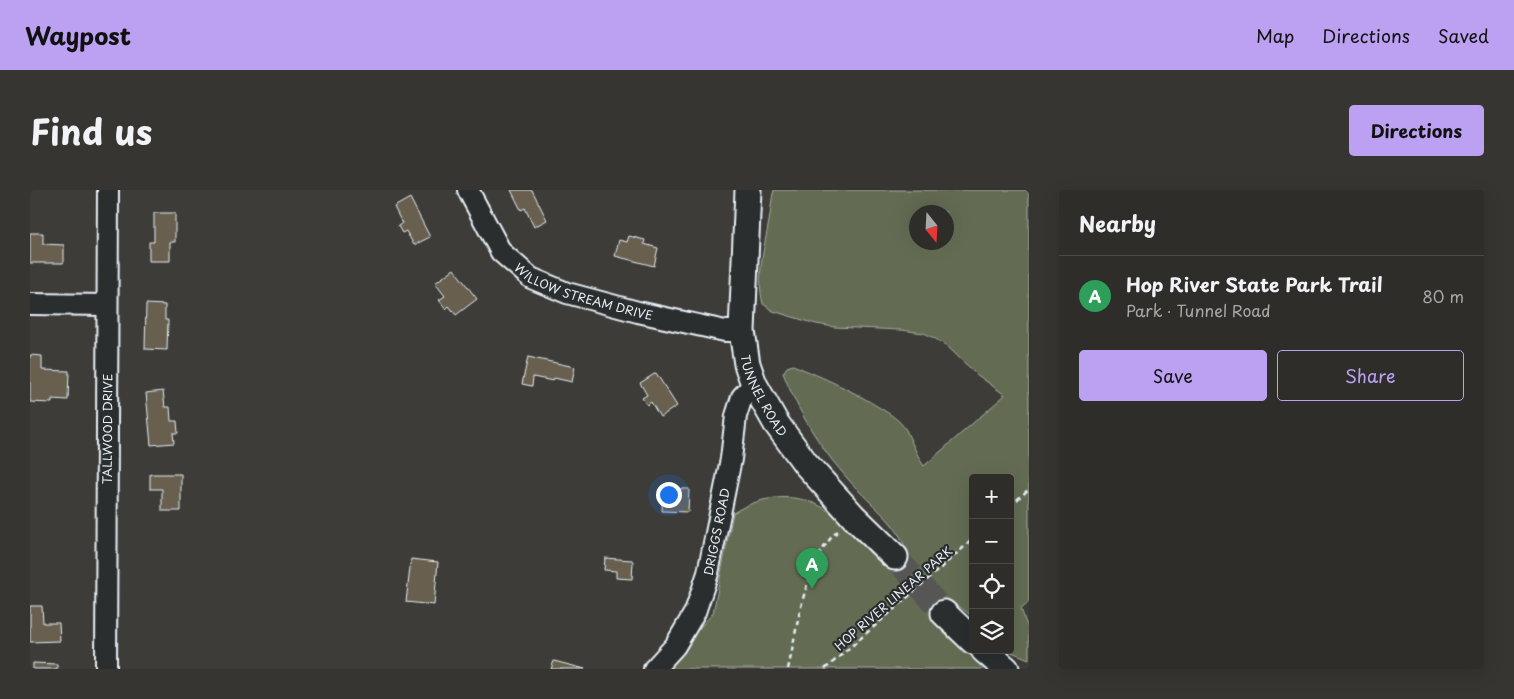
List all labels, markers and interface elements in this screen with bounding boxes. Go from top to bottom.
text: Waypost [25,17,131,53]
text: Map [1256,22,1294,49]
text: Directions [1322,22,1410,49]
text: Saved [1438,22,1489,49]
text: Find us [30,104,152,157]
button: Directions [1349,105,1484,156]
north arrow [909,205,954,250]
text: Nearby [1079,207,1156,239]
street label: WILLOW STREAM DRIVE [511,259,655,324]
text: Hop River State Park Trail [1126,270,1382,298]
text: A [1089,284,1101,308]
text: 80 m [1422,284,1464,308]
text: Park · Tunnel Road [1126,298,1271,322]
button: Save [1079,350,1267,401]
button: Share [1277,350,1464,401]
street label: TUNNEL ROAD [737,353,792,440]
street label: TALLWOOD DRIVE [98,374,116,484]
map controls [969,474,1014,654]
button: + [969,474,1014,519]
your location [656,482,682,508]
street label: DRIGGS ROAD [699,486,734,577]
button: − [969,519,1014,564]
street label: HOP RIVER LINEAR PARK [830,542,956,654]
pin: A [796,548,828,589]
button: locate [969,564,1014,609]
button: layers [969,609,1014,654]

